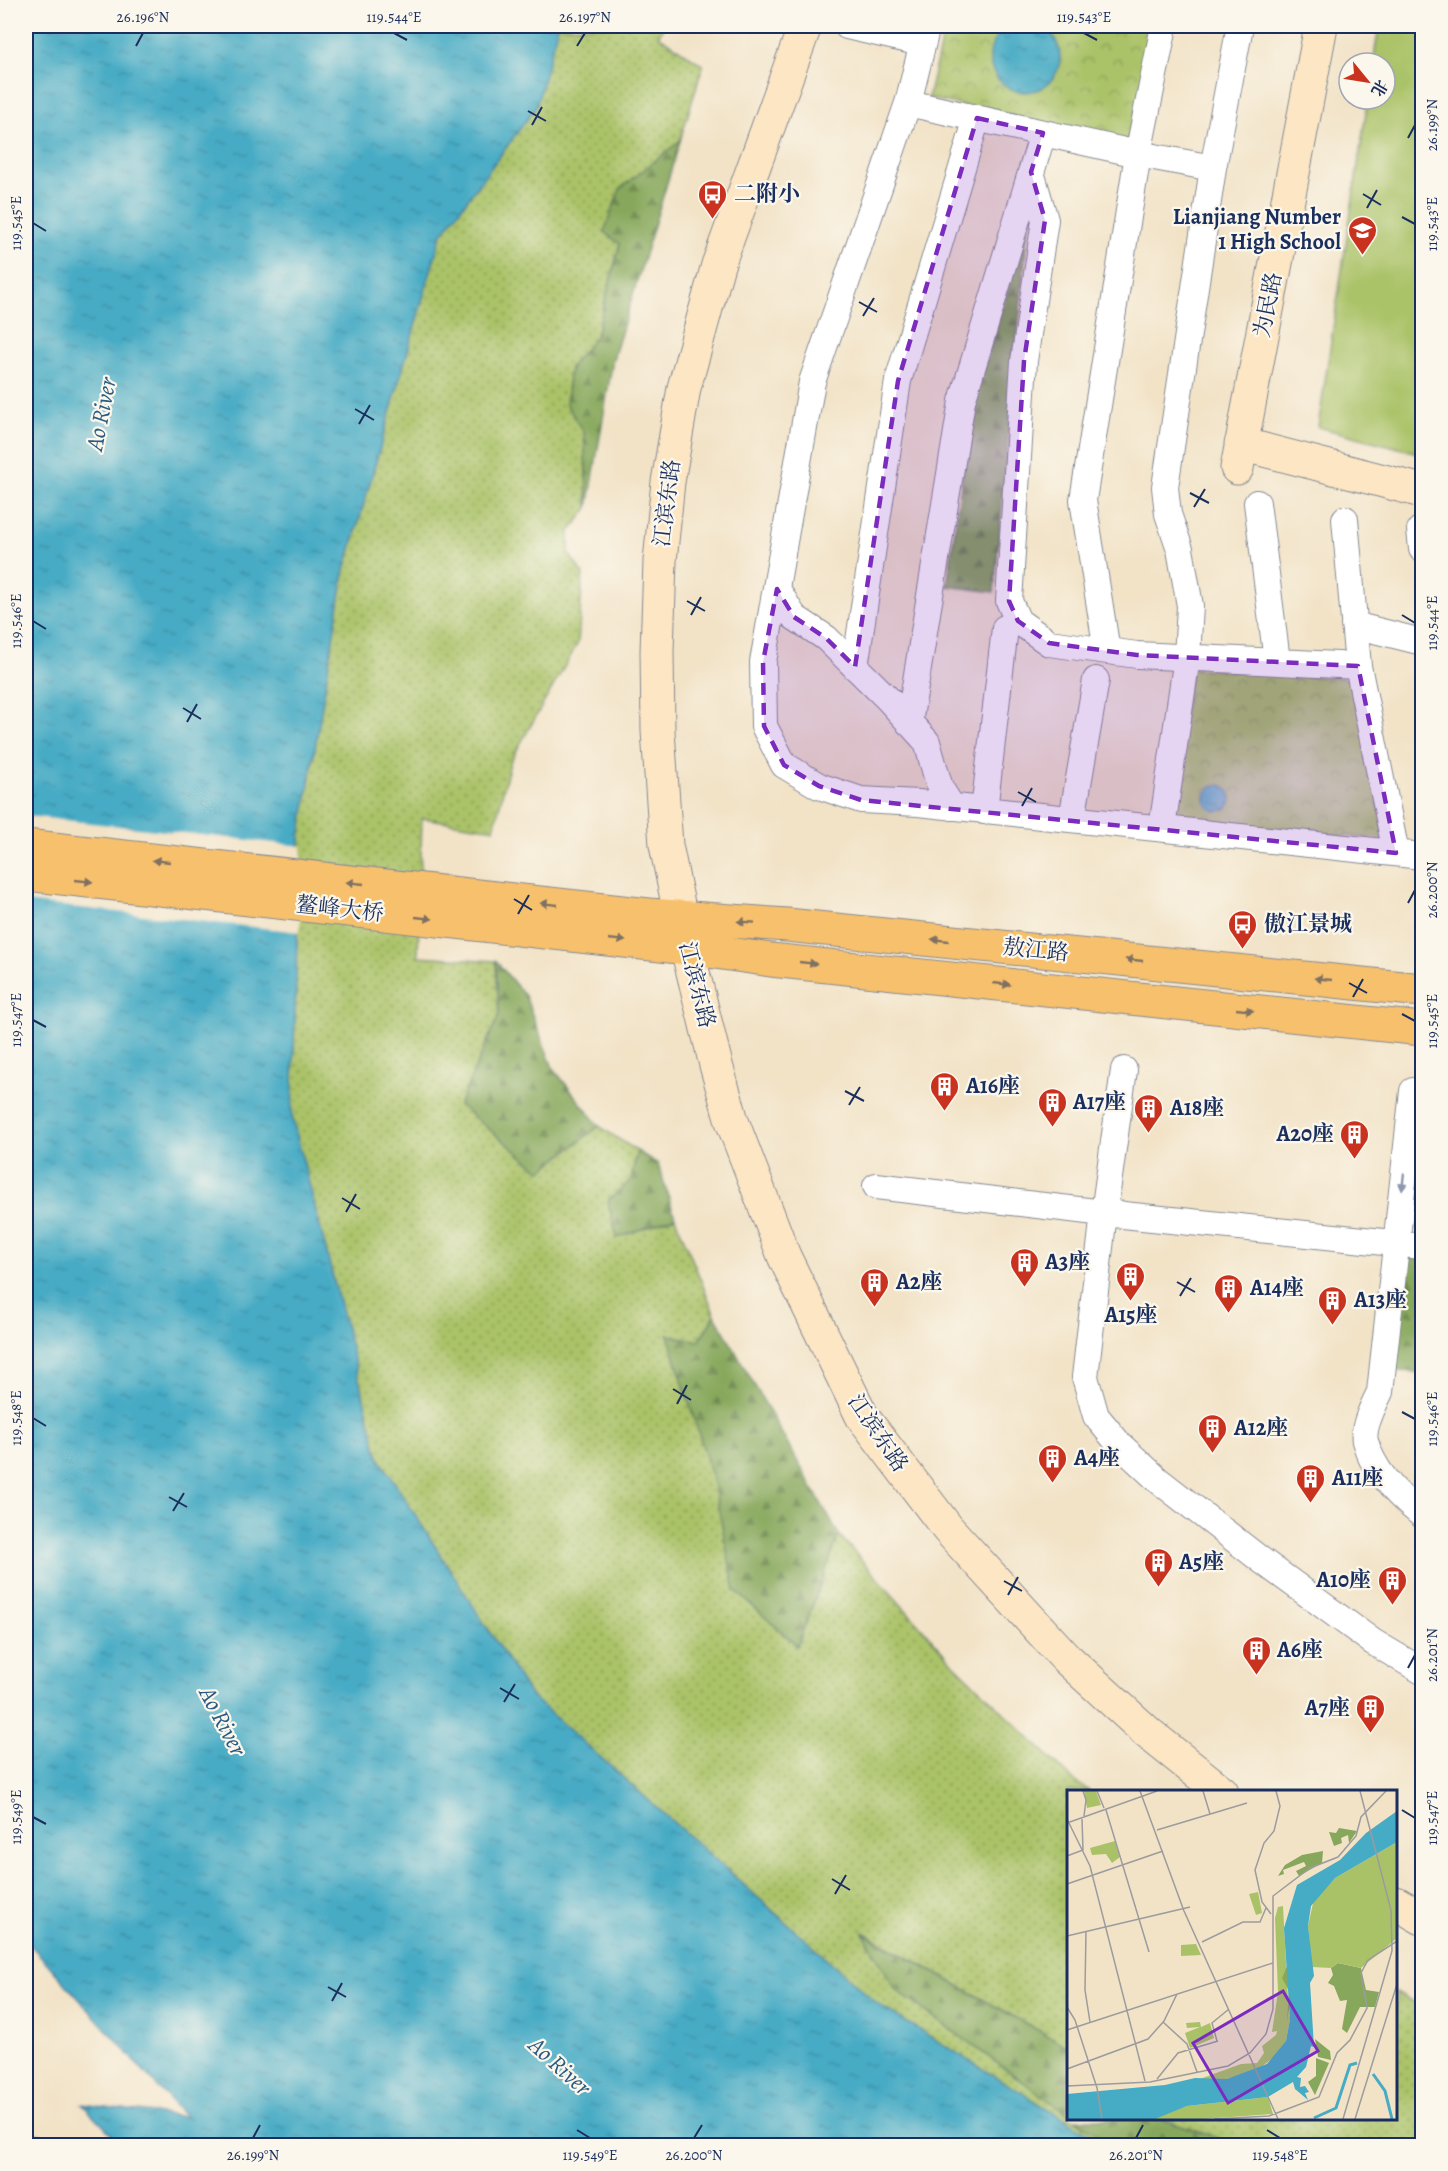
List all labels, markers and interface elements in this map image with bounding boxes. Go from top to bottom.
text: 26.196°N [117,7,170,27]
text: 119.544°E [366,7,422,27]
text: 26.197°N [559,7,611,27]
text: 119.543°E [1057,7,1111,27]
north arrow [1337,51,1397,111]
text: 北 [1366,76,1393,100]
text: 26.199°N [1422,98,1442,151]
bus stop icon: 二附小 [697,178,729,220]
place label: 二附小 [734,179,800,209]
text: 119.545°E [6,196,26,250]
text: 119.543°E [1422,197,1442,251]
place label: Lianjiang Number 1 High School [1173,202,1341,257]
school or university icon: Lianjiang Number 1 High School [1346,214,1378,256]
street label: 为民路 [1247,270,1289,340]
water label: Ao River [78,374,124,455]
street label: 江滨东路 [647,457,687,549]
text: 119.546°E [6,593,26,649]
text: 119.544°E [1422,595,1442,651]
one-way arrow [152,856,171,866]
text: 26.200°N [1422,861,1442,919]
one-way arrow [74,876,93,885]
one-way arrow [346,878,365,887]
street label: 鳌峰大桥 [295,889,385,929]
one-way arrow [539,899,558,909]
bus stop icon: 傲江景城 [1227,908,1259,950]
place label: 傲江景城 [1264,909,1352,939]
one-way arrow [414,913,433,923]
one-way arrow [736,917,755,926]
street label: 敖江路 [1002,932,1070,968]
one-way arrow [608,935,627,945]
one-way arrow [930,935,949,945]
street label: 江滨东路 [672,939,722,1031]
one-way arrow [1124,955,1143,965]
one-way arrow [798,959,817,968]
one-way arrow [1313,974,1332,984]
one-way arrow [992,979,1011,989]
text: 119.547°E [6,993,26,1047]
text: 119.545°E [1422,994,1442,1048]
one-way arrow [1236,1005,1255,1015]
building icon: A16座 [929,1070,961,1112]
place label: A16座 [965,1071,1020,1101]
building icon: A17座 [1036,1086,1068,1128]
place label: A17座 [1072,1087,1126,1117]
building icon: A18座 [1133,1092,1165,1134]
place label: A18座 [1169,1093,1224,1123]
building icon: A20座 [1339,1118,1371,1160]
place label: A20座 [1276,1119,1334,1149]
one-way arrow [1399,1173,1408,1192]
building icon: A3座 [1008,1246,1040,1288]
place label: A3座 [1044,1247,1090,1277]
building icon: A15座 [1115,1260,1147,1302]
building icon: A2座 [859,1266,891,1308]
place label: A2座 [895,1267,942,1297]
building icon: A14座 [1213,1272,1245,1314]
place label: A14座 [1249,1273,1304,1303]
building icon: A13座 [1317,1284,1349,1326]
place label: A13座 [1353,1285,1407,1315]
place label: A15座 [1103,1300,1158,1330]
street label: 江滨东路 [841,1388,915,1478]
text: 119.548°E [6,1390,26,1446]
text: 119.546°E [1422,1391,1442,1447]
building icon: A12座 [1197,1412,1229,1454]
place label: A12座 [1233,1413,1288,1443]
building icon: A4座 [1037,1442,1069,1484]
place label: A4座 [1073,1443,1120,1473]
building icon: A11座 [1295,1462,1327,1504]
place label: A11座 [1331,1463,1384,1493]
building icon: A5座 [1142,1546,1174,1588]
place label: A5座 [1178,1547,1224,1577]
building icon: A10座 [1376,1564,1408,1606]
place label: A10座 [1315,1565,1371,1595]
text: 26.201°N [1422,1628,1442,1682]
building icon: A6座 [1240,1634,1272,1676]
place label: A6座 [1276,1635,1323,1665]
water label: Ao River [191,1679,255,1762]
building icon: A7座 [1355,1692,1387,1734]
place label: A7座 [1304,1693,1350,1723]
text: 119.549°E [6,1789,26,1845]
inset map [1067,1790,1397,2120]
text: 119.547°E [1422,1791,1442,1845]
water label: Ao River [520,2028,599,2103]
text: 26.199°N [227,2145,280,2165]
text: 119.549°E [562,2145,618,2165]
text: 26.200°N [665,2145,723,2165]
text: 26.201°N [1109,2145,1163,2165]
text: 119.548°E [1252,2145,1308,2165]

